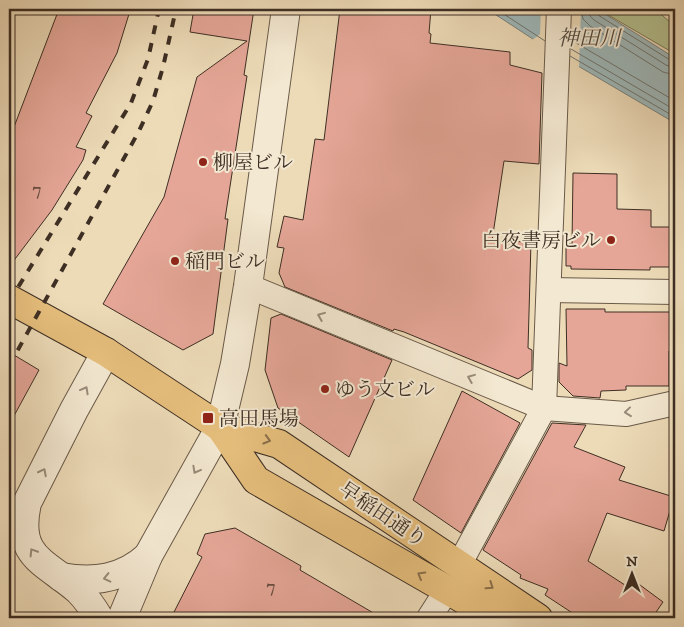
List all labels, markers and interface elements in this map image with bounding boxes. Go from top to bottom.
water label: 神田川 [558,26,622,52]
place label: 柳屋ビル [213,151,293,176]
marker: 柳屋ビル [197,156,209,168]
house number: 7 [32,179,42,201]
place label: 白夜書房ビル [481,229,601,254]
marker: 白夜書房ビル [605,234,617,246]
place label: 稲門ビル [185,250,265,275]
marker: 稲門ビル [169,255,181,267]
one-way arrow [317,312,326,323]
one-way arrow [468,374,476,384]
place label: ゆう文ビル [335,378,435,403]
marker: ゆう文ビル [319,383,331,395]
one-way arrow [79,387,89,396]
place label: 高田馬場 [219,407,299,432]
one-way arrow [623,407,631,418]
marker: 高田馬場 [201,411,215,425]
one-way arrow [262,435,270,445]
one-way arrow [192,464,202,473]
one-way arrow [37,468,47,477]
street label: 早稲田通り [334,477,431,554]
one-way arrow [30,548,39,558]
north arrow [606,550,656,600]
text: N [626,553,638,571]
one-way arrow [103,572,112,583]
one-way arrow [417,572,426,582]
house number: 7 [266,576,276,598]
one-way arrow [484,580,494,589]

